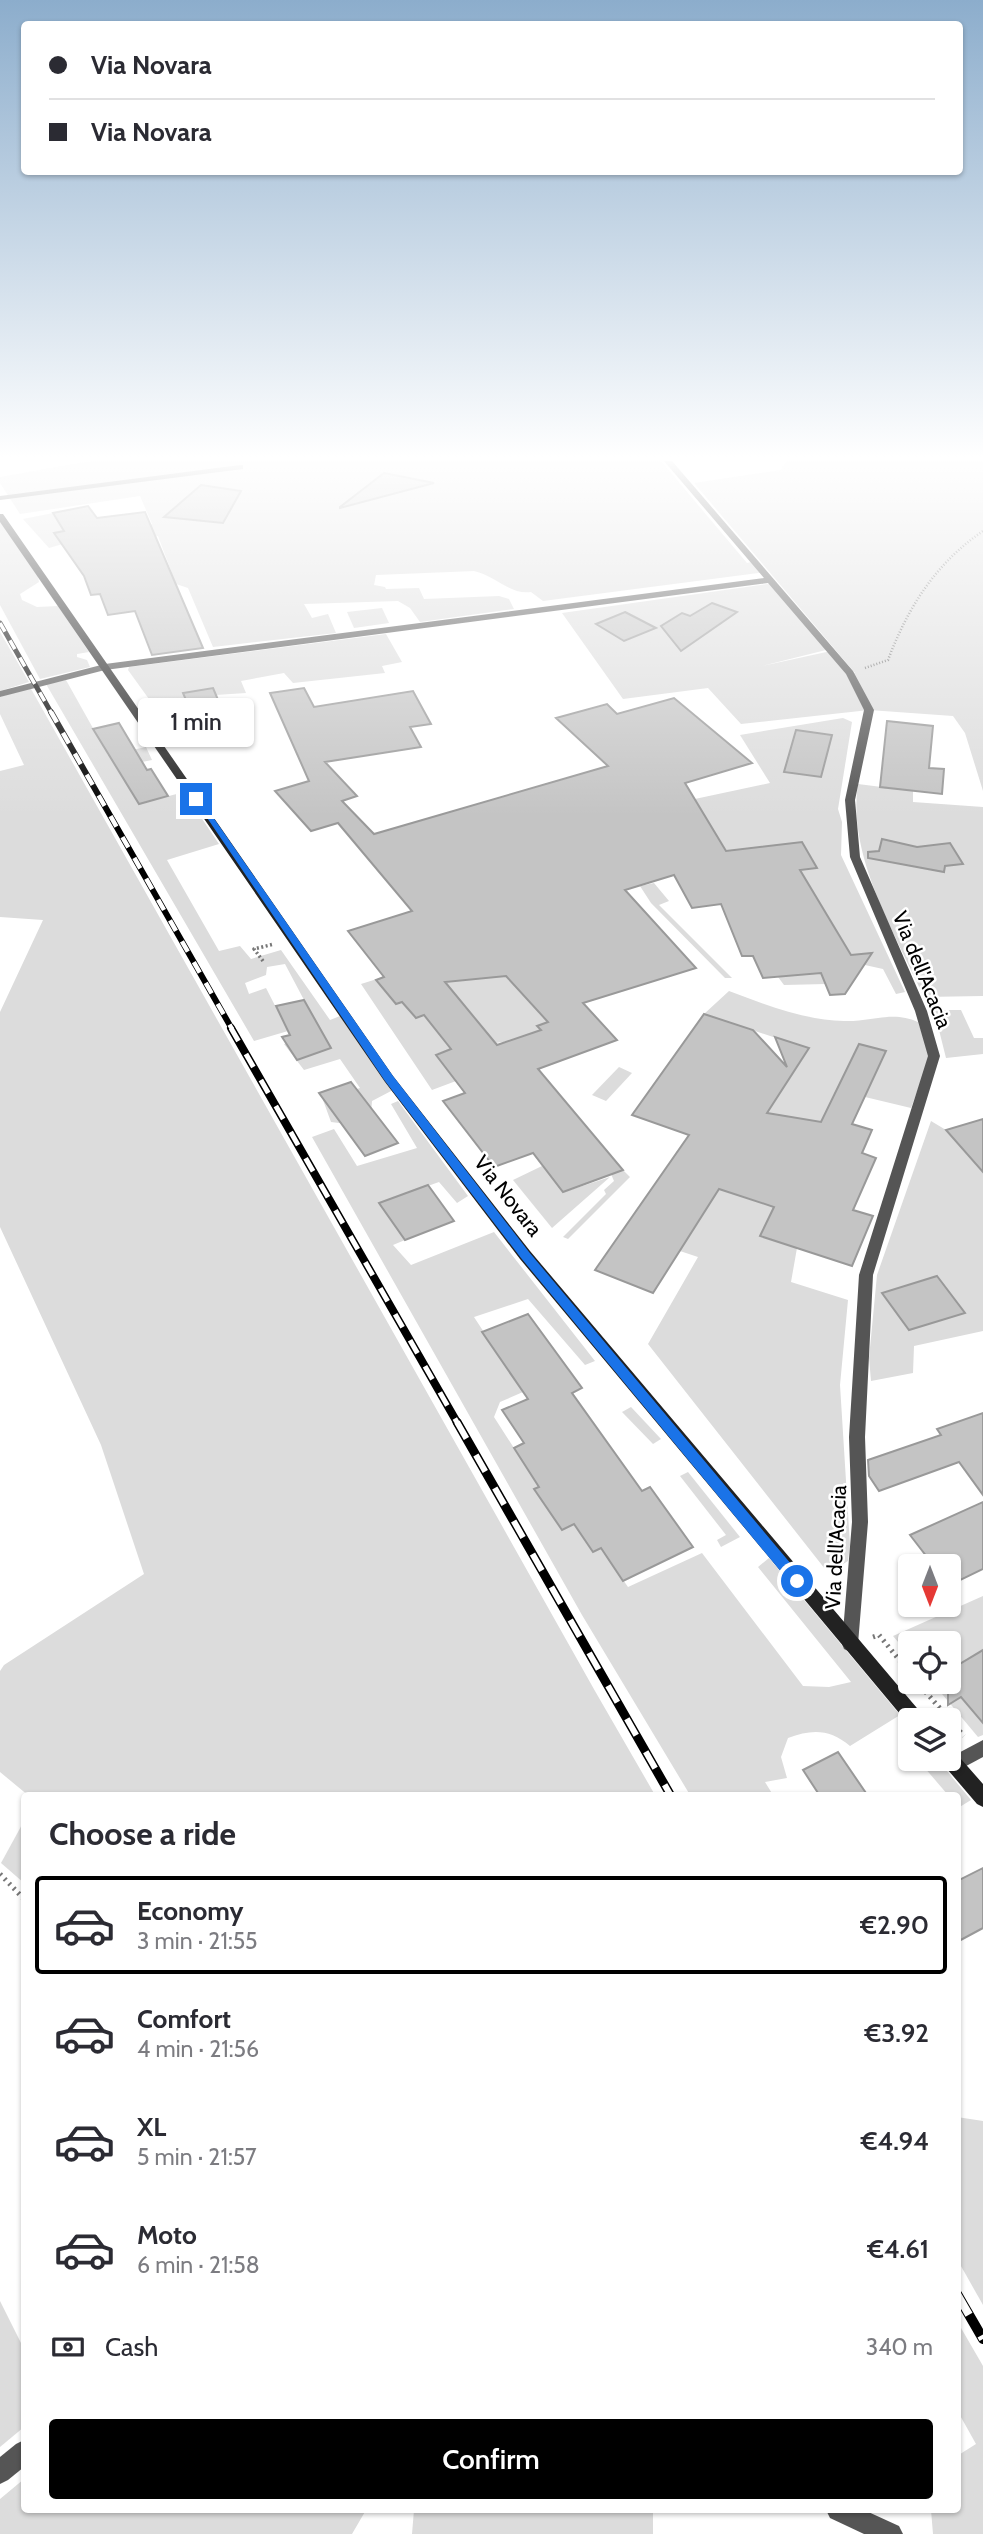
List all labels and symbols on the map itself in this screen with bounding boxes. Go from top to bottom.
callout: 1 min [138,698,254,746]
route end [180,783,212,815]
street label: Via dell'Acacia [888,908,957,1032]
street label: Via Novara [469,1150,548,1241]
street label: Via dell'Acacia [820,1484,851,1610]
north arrow [898,1554,961,1617]
route start [781,1565,813,1597]

